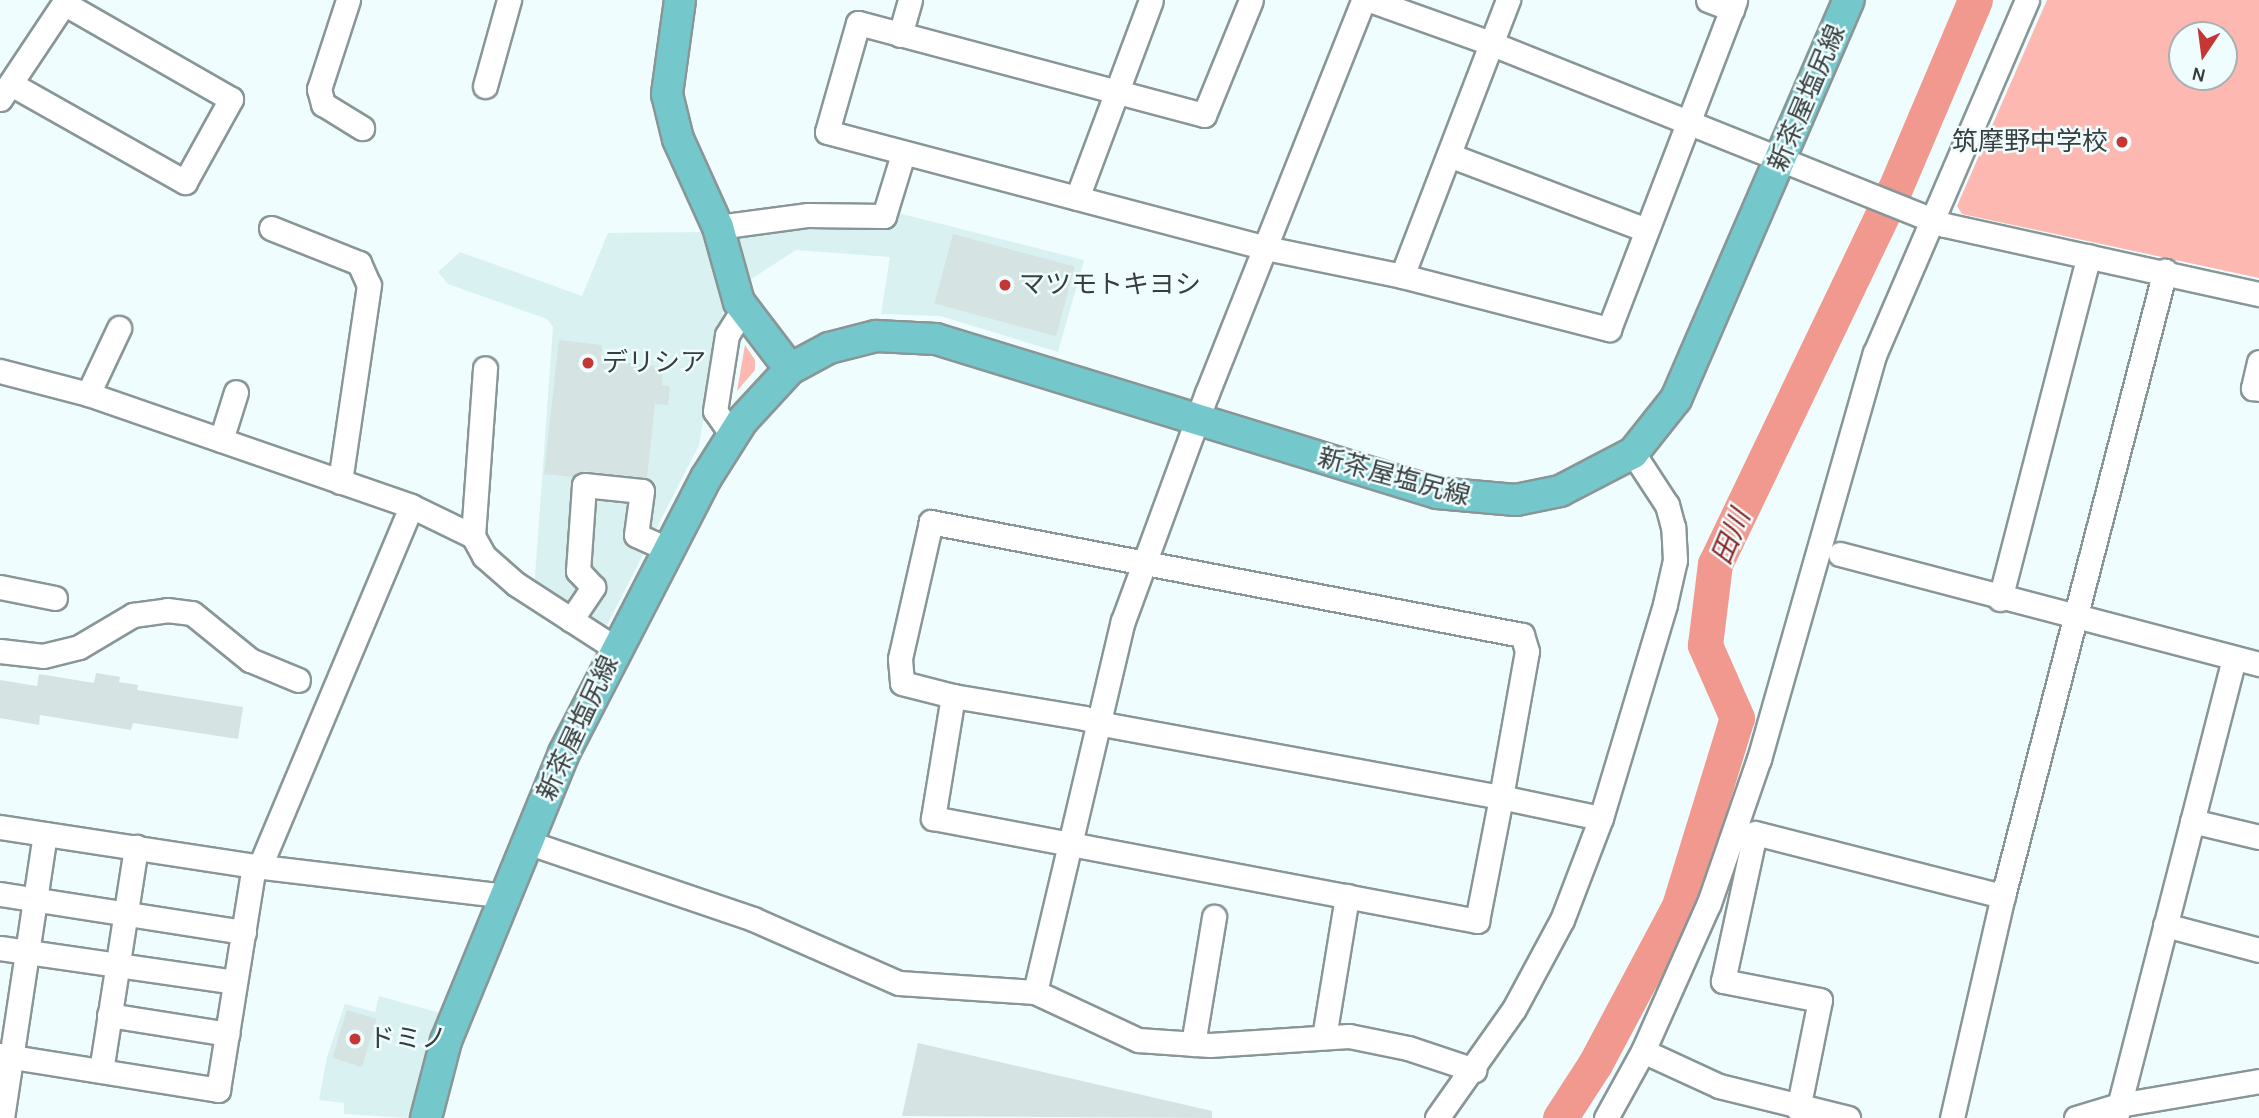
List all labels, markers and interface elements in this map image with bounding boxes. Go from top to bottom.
street label: 新茶屋塩尻線 [1762,20,1852,176]
north arrow [2168,21,2238,91]
text: N [2190,62,2208,87]
place label: 筑摩野中学校 [1952,126,2108,158]
marker: 筑摩野中学校 [2114,134,2130,150]
place label: マツモトキヨシ [1019,269,1201,301]
marker: マツモトキヨシ [997,277,1013,293]
place label: デリシア [602,347,706,379]
marker: デリシア [580,355,596,371]
street label: 新茶屋塩尻線 [1315,442,1473,512]
water label: 田川 [1705,505,1757,569]
street label: 新茶屋塩尻線 [531,651,625,805]
place label: ドミノ [369,1023,447,1055]
marker: ドミノ [347,1031,363,1047]

